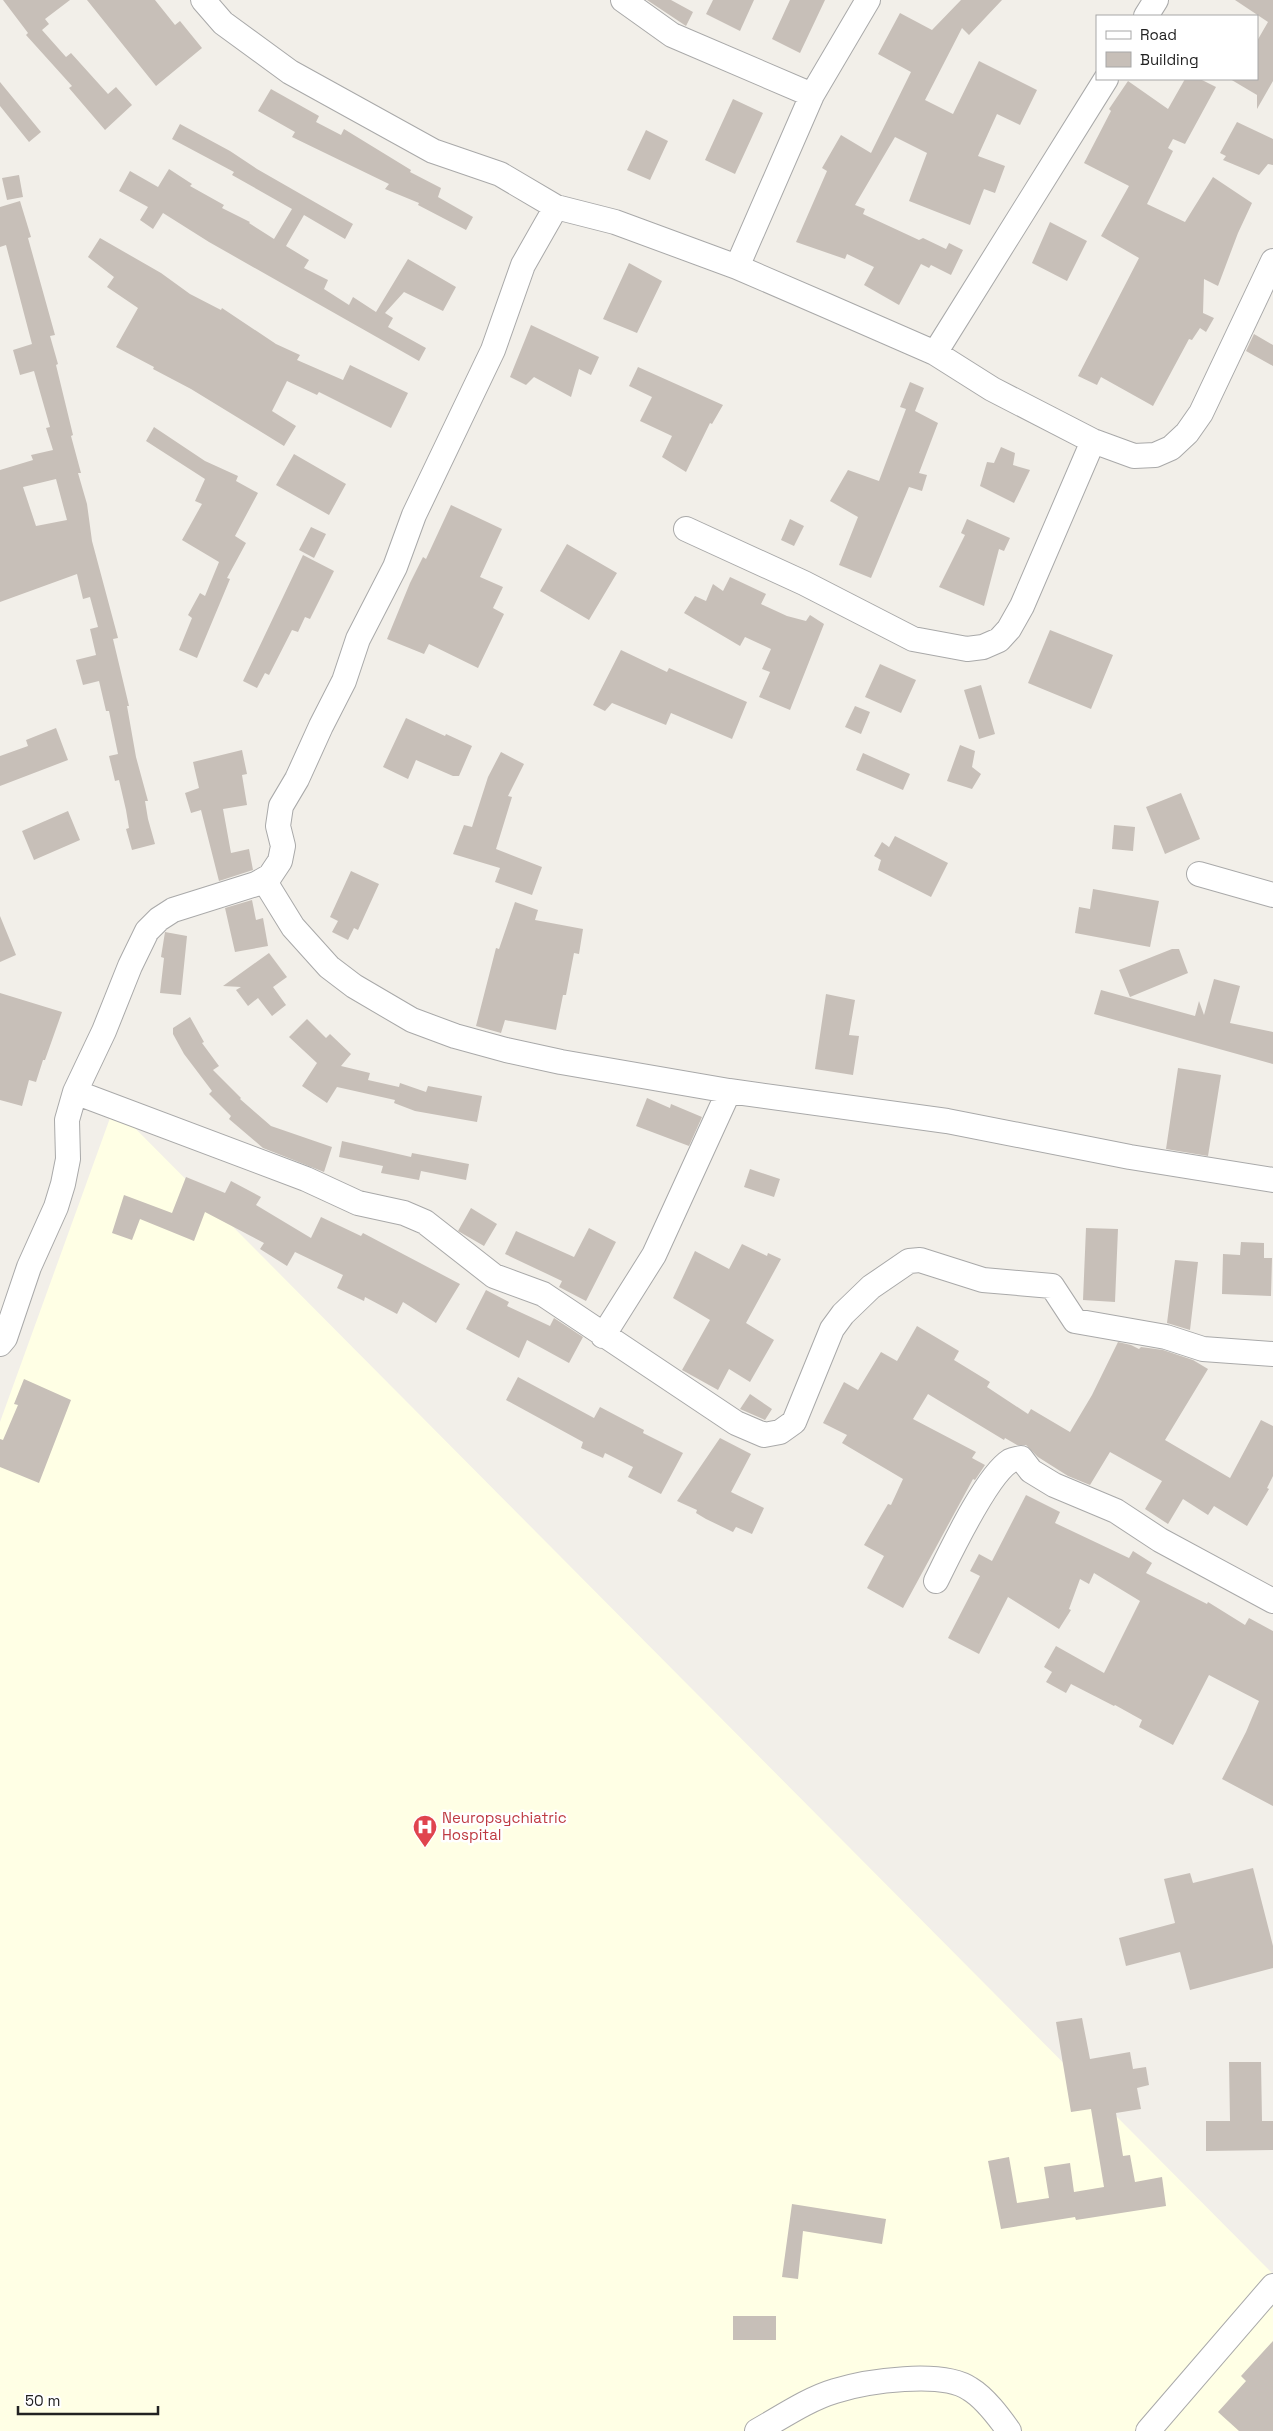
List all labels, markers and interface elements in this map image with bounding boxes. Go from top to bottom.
legend [1096,15,1258,80]
text: Road [1140,25,1177,44]
text: Building [1140,50,1199,69]
place label: Neuropsychiatric Hospital [442,1808,567,1844]
hospital icon: Neuropsychiatric Hospital [412,1814,438,1848]
scale bar [18,2384,158,2416]
text: 50 m [25,2391,60,2410]

